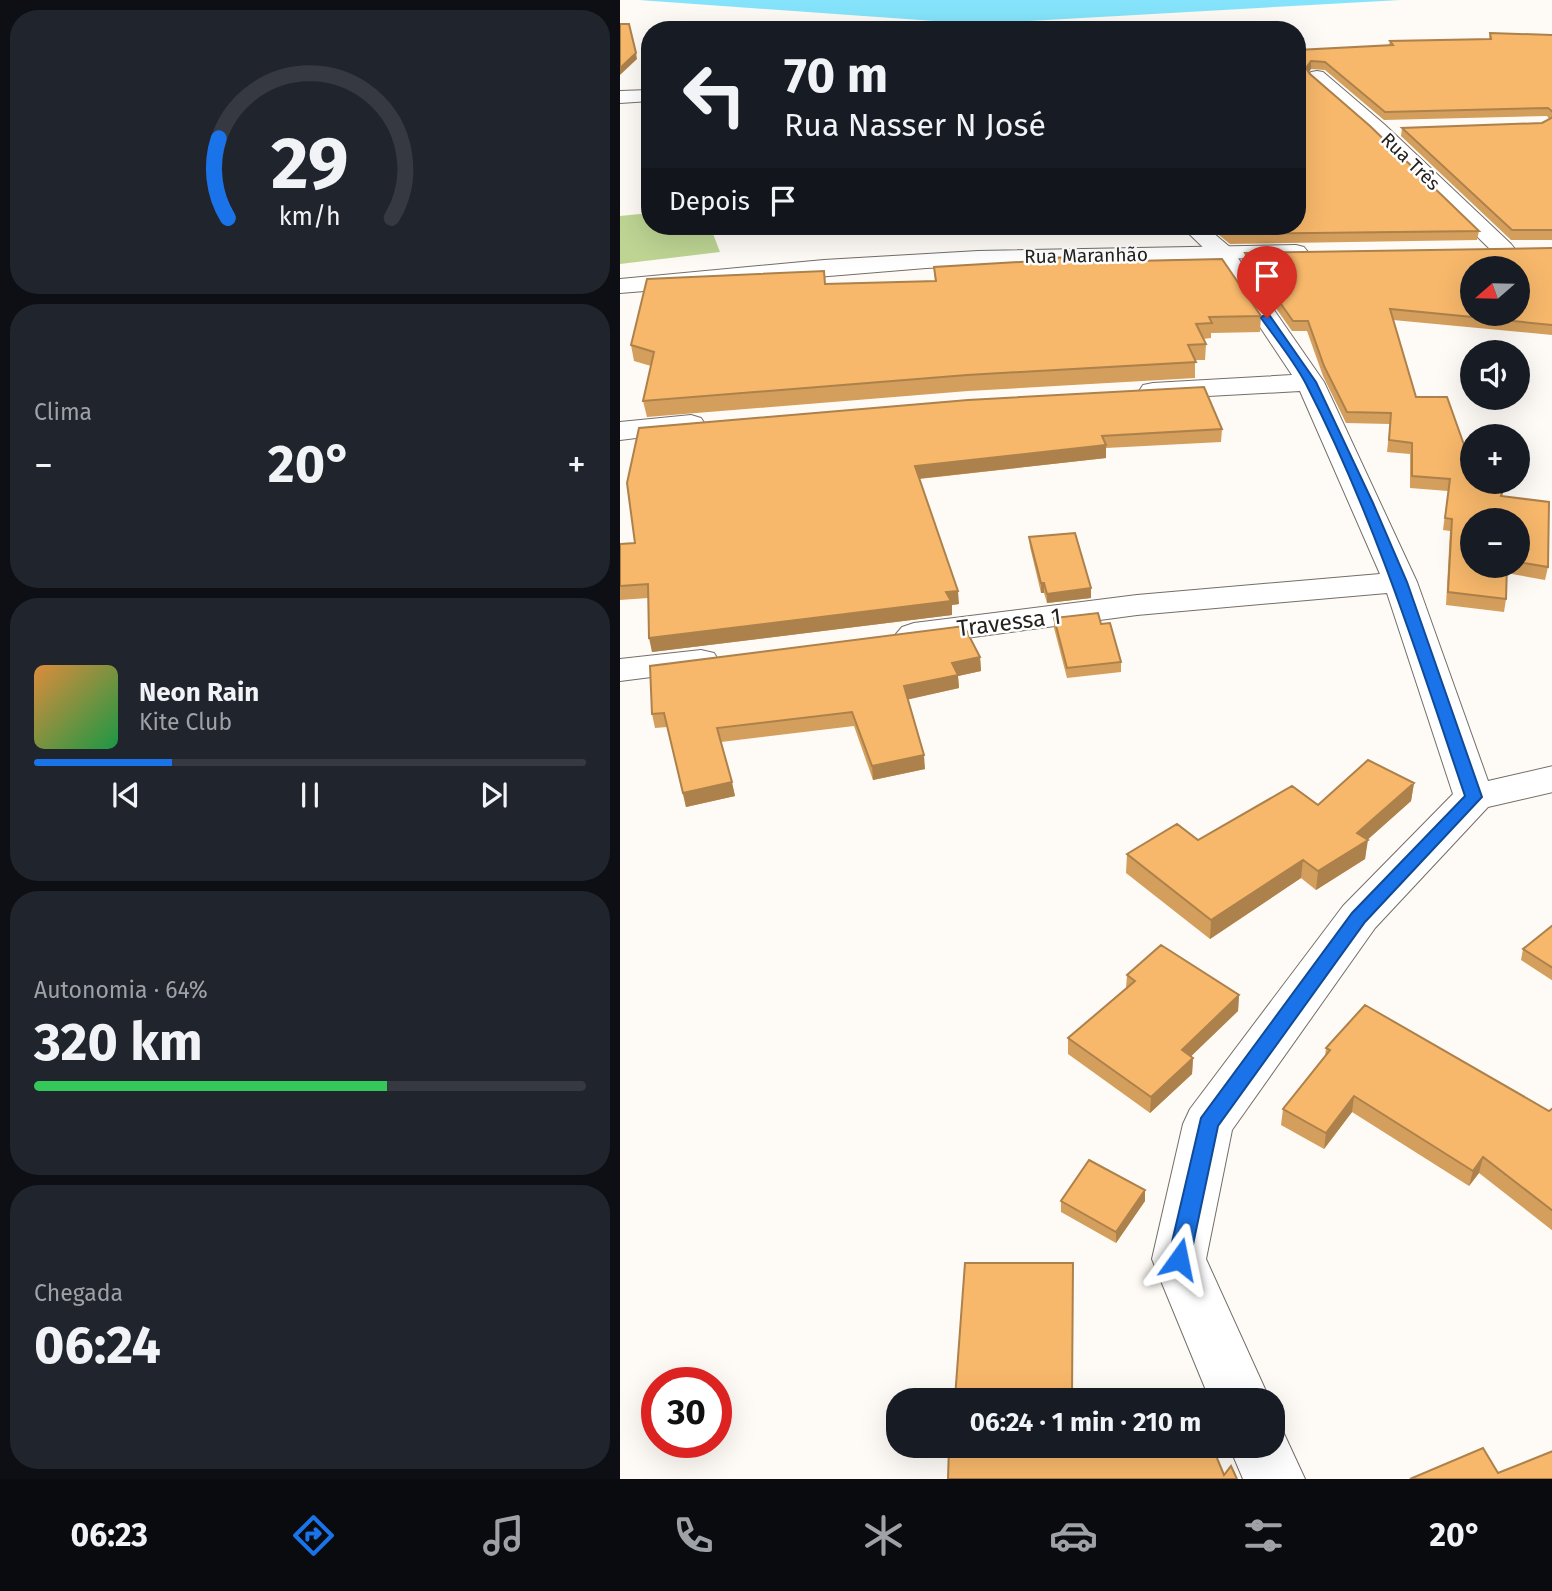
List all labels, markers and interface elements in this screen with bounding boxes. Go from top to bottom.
text: 70 m [784,46,888,105]
icon: left [669,49,760,140]
text: Rua Nasser N José [784,106,1046,144]
text: 29 [271,120,349,207]
street label: Rua Três [1376,128,1445,195]
icon: arrive [764,182,802,220]
text: Depois [669,186,750,217]
text: km/h [279,202,341,232]
street label: Rua Maranhão [1024,243,1148,268]
pin [1237,246,1297,318]
north arrow [1460,256,1530,326]
map controls [1460,256,1530,578]
icon: arrive [1248,257,1286,295]
button: sound [1460,340,1530,410]
text: Clima [34,398,92,426]
button: + [1460,424,1530,494]
text: 20° [268,433,352,496]
text: − [34,442,53,488]
text: + [567,442,586,488]
button: − [1460,508,1530,578]
street label: Travessa 1 [955,602,1063,642]
text: Neon Rain [139,677,259,708]
text: Kite Club [139,708,232,736]
icon: previous [107,776,145,814]
icon: pause [291,776,329,814]
icon: next [475,776,513,814]
text: Autonomia · 64% [34,976,208,1004]
text: 320 km [34,1011,203,1074]
position arrow [1142,1222,1216,1296]
text: Chegada [34,1279,123,1307]
text: 06:24 [34,1314,161,1377]
speed limit sign: 30 [641,1367,732,1458]
text: 06:24 · 1 min · 210 m [970,1407,1201,1438]
icon: directions [289,1511,338,1560]
icon: music [479,1511,528,1560]
icon: phone [669,1511,718,1560]
icon: climate [859,1511,908,1560]
icon: car [1049,1511,1098,1560]
icon: filters [1239,1511,1288,1560]
text: 06:23 [71,1516,148,1554]
text: 20° [1429,1516,1481,1554]

